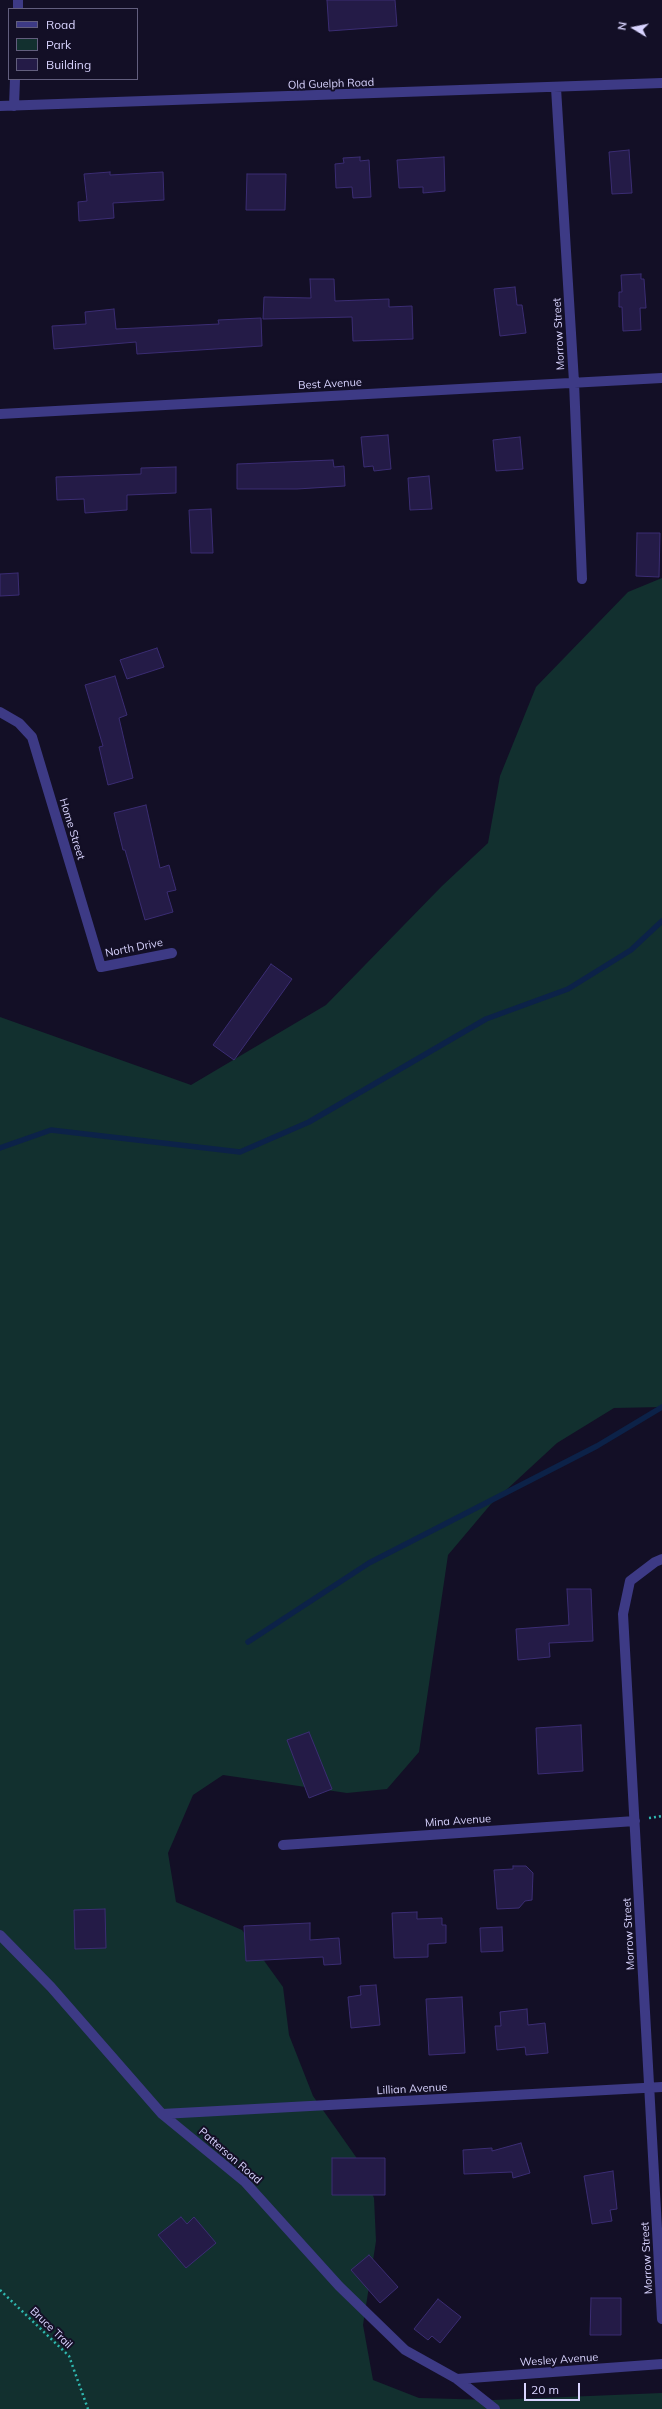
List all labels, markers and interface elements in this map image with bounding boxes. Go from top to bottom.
legend [8,8,138,80]
north arrow [614,8,654,48]
text: Road [46,17,75,32]
text: N [615,21,630,31]
text: Park [46,37,71,52]
text: Building [46,57,91,72]
street label: Old Guelph Road [288,76,374,92]
street label: Morrow Street [551,297,567,371]
street label: Best Avenue [298,376,362,392]
street label: Home Street [56,797,88,861]
street label: North Drive [104,936,164,960]
street label: Mina Avenue [424,1812,492,1830]
street label: Morrow Street [621,1897,637,1971]
street label: Lillian Avenue [376,2081,448,2097]
street label: Patterson Road [196,2125,264,2187]
street label: Morrow Street [639,2221,655,2295]
street label: Bruce Trail [27,2305,75,2351]
street label: Wesley Avenue [519,2351,599,2369]
scale bar [526,2375,582,2401]
text: 20 m [531,2382,559,2397]

